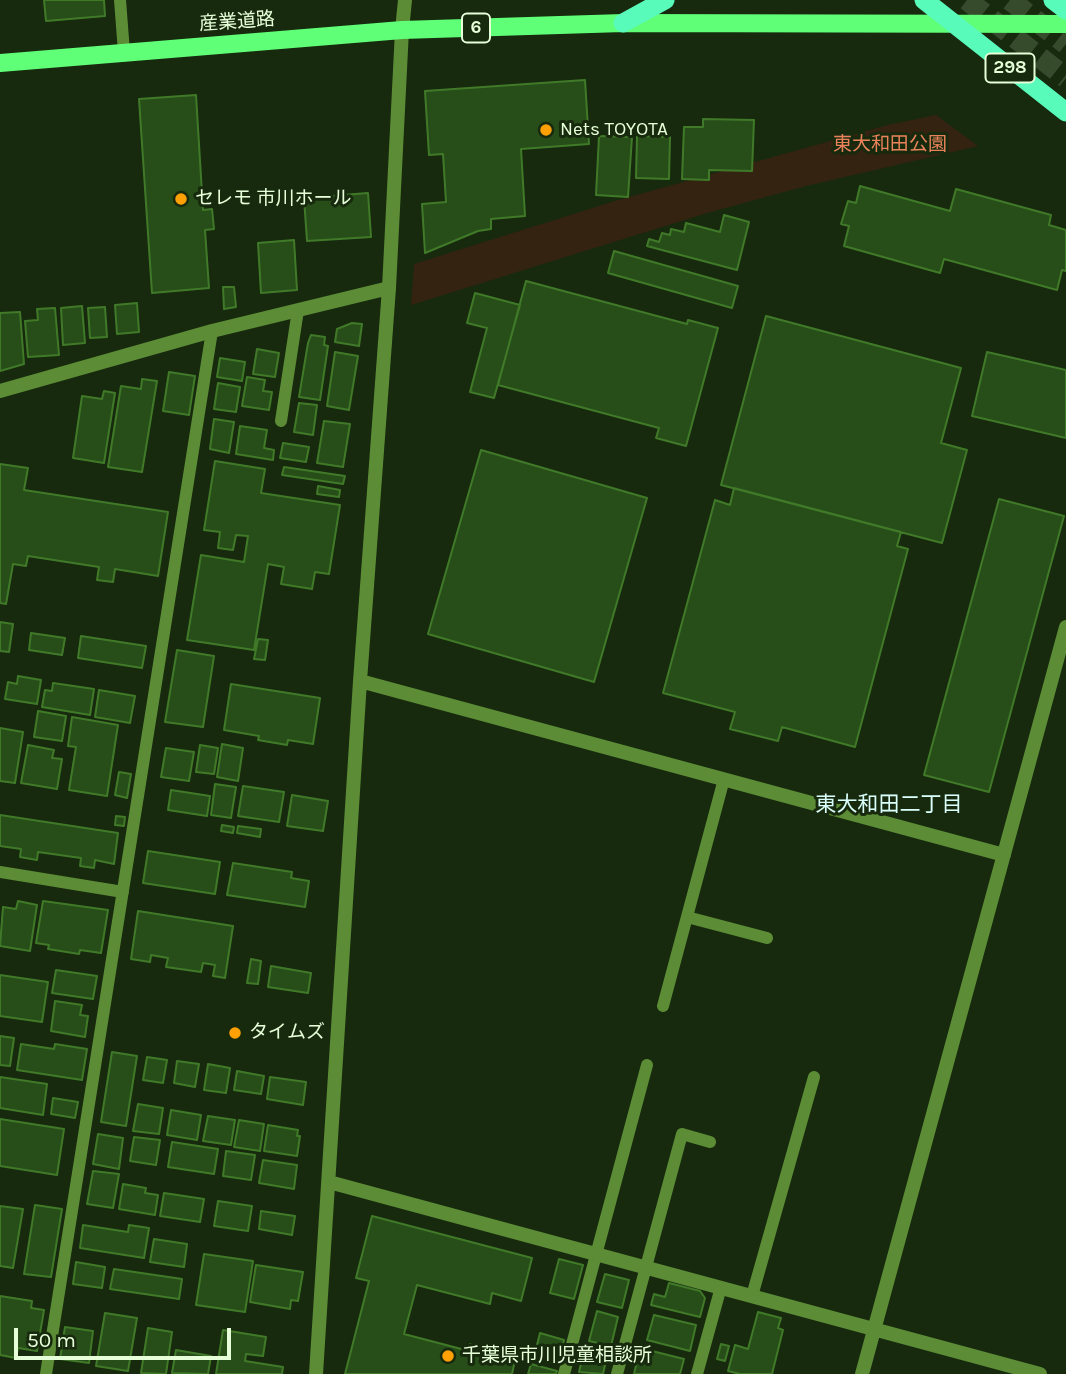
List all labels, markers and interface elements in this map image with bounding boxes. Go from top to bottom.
street label: 産業道路 [198,8,276,36]
road number: 6 [462,13,490,42]
road number: 298 [986,54,1034,82]
place label: Nets TOYOTA [560,119,668,141]
marker: Nets TOYOTA [538,122,554,138]
park label: 東大和田公園 [833,134,947,156]
place label: セレモ 市川ホール [195,188,352,210]
marker: セレモ 市川ホール [173,191,189,207]
district label: 東大和田二丁目 [816,792,962,818]
place label: タイムズ [249,1022,325,1044]
marker: タイムズ [227,1025,243,1041]
scale bar [18,1314,234,1358]
text: 50 m [27,1328,76,1352]
place label: 千葉県市川児童相談所 [462,1345,652,1367]
marker: 千葉県市川児童相談所 [440,1348,456,1364]

